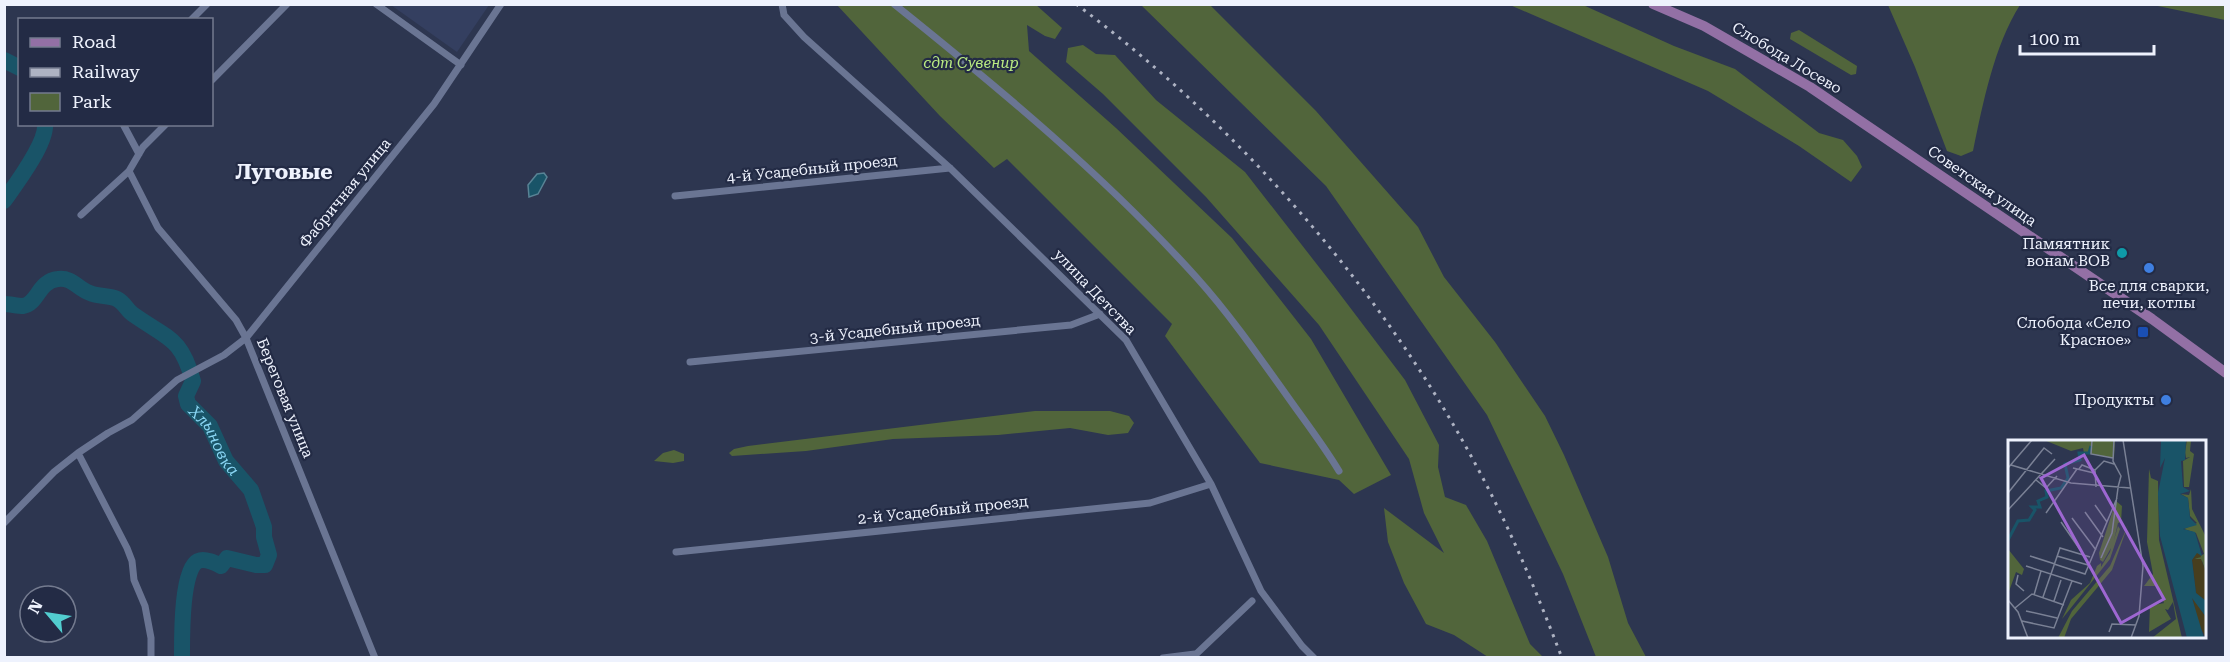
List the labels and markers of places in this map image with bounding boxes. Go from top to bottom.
place label: Памяятник вонам ВОВ [2023,235,2110,270]
marker: Памяятник вонам ВОВ [2115,246,2129,260]
marker: Все для сварки, печи, котлы [2142,261,2156,275]
place label: Все для сварки, печи, котлы [2089,277,2209,312]
place label: Слобода «Село Красное» [2017,314,2131,349]
marker: Слобода «Село Красное» [2136,325,2150,339]
place label: Продукты [2074,391,2154,409]
marker: Продукты [2159,393,2173,407]

